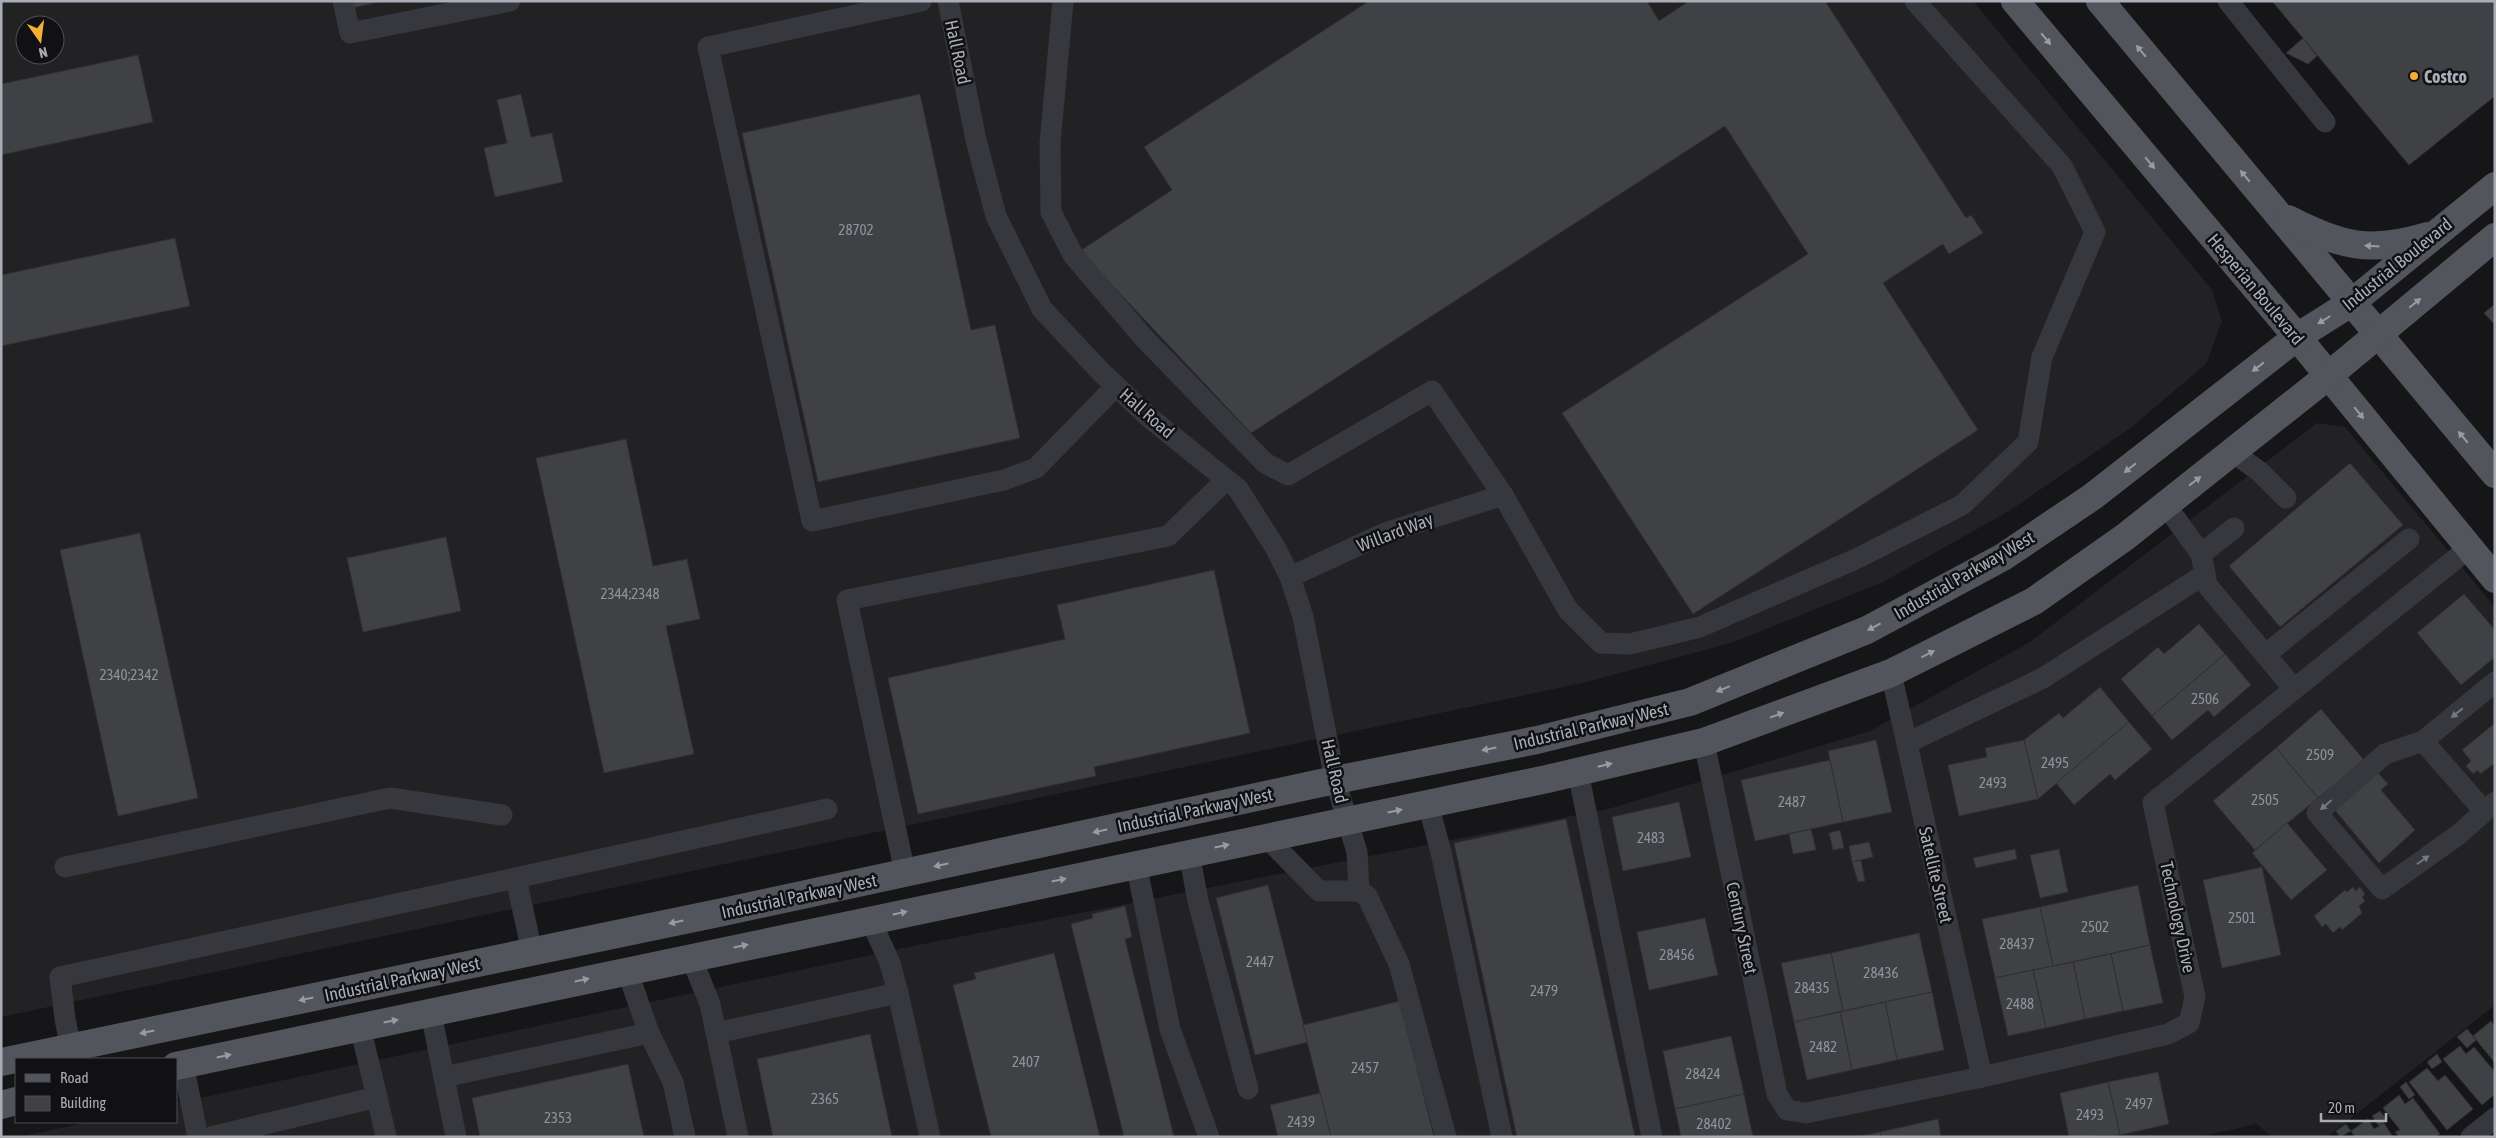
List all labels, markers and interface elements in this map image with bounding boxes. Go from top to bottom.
north arrow [15,15,65,65]
street label: Hall Road [941,18,975,86]
one-way arrow [2040,32,2052,44]
text: N [37,44,49,61]
one-way arrow [2136,45,2147,58]
place label: Costco [2424,66,2467,87]
marker: Costco [2408,70,2420,82]
one-way arrow [2145,156,2156,169]
one-way arrow [2240,169,2251,182]
street label: Industrial Boulevard [2338,213,2456,315]
house number: 28702 [838,221,874,238]
street label: Hesperian Boulevard [2203,229,2309,349]
one-way arrow [2364,242,2380,250]
one-way arrow [2408,298,2421,309]
one-way arrow [2317,316,2331,325]
one-way arrow [2252,362,2265,373]
street label: Hall Road [1116,384,1178,442]
one-way arrow [2353,407,2364,420]
one-way arrow [2458,431,2469,444]
one-way arrow [2124,462,2137,473]
one-way arrow [2188,475,2201,486]
street label: Willard Way [1354,508,1436,556]
street label: Industrial Parkway West [1890,526,2038,624]
house number: 2344;2348 [600,585,660,602]
one-way arrow [1866,623,1881,631]
one-way arrow [1921,650,1935,658]
house number: 2340;2342 [99,666,159,683]
one-way arrow [1716,685,1731,693]
house number: 2506 [2191,690,2219,707]
street label: Industrial Parkway West [1512,698,1670,754]
one-way arrow [2451,707,2463,718]
one-way arrow [1770,711,1785,718]
street label: Hall Road [1317,737,1353,805]
one-way arrow [1481,746,1497,754]
house number: 2509 [2306,746,2334,763]
house number: 2495 [2041,754,2069,771]
one-way arrow [1598,761,1613,769]
house number: 2493 [1979,774,2007,791]
street label: Industrial Parkway West [1115,783,1275,837]
house number: 2505 [2251,791,2279,808]
house number: 2487 [1778,793,1806,810]
one-way arrow [2320,800,2333,811]
one-way arrow [1387,807,1402,815]
street label: Satellite Street [1915,825,1957,925]
one-way arrow [1092,827,1107,835]
house number: 2483 [1637,829,1665,846]
one-way arrow [1214,842,1230,850]
one-way arrow [2417,855,2430,865]
street label: Technology Drive [2156,860,2200,974]
one-way arrow [933,861,948,869]
street label: Industrial Parkway West [719,869,879,923]
one-way arrow [1051,876,1067,884]
street label: Century Street [1722,880,1762,976]
one-way arrow [892,909,908,917]
house number: 2501 [2228,909,2256,926]
one-way arrow [668,918,683,926]
house number: 2502 [2081,918,2109,935]
house number: 28437 [1999,935,2035,952]
one-way arrow [733,942,749,950]
house number: 28456 [1659,946,1695,963]
street label: Industrial Parkway West [322,952,482,1006]
house number: 2447 [1246,953,1274,970]
house number: 28436 [1863,964,1899,981]
one-way arrow [574,975,590,983]
house number: 28435 [1794,979,1830,996]
house number: 2479 [1530,982,1558,999]
one-way arrow [298,995,314,1003]
house number: 2488 [2006,995,2034,1012]
one-way arrow [383,1016,399,1024]
one-way arrow [139,1028,155,1036]
house number: 2482 [1809,1038,1837,1055]
one-way arrow [216,1051,232,1059]
house number: 2407 [1012,1053,1040,1070]
legend [15,1058,178,1123]
house number: 2457 [1351,1059,1379,1076]
house number: 28424 [1685,1065,1721,1082]
text: Road [60,1069,89,1086]
house number: 2365 [811,1090,839,1107]
scale bar [2321,1090,2386,1122]
text: Building [60,1094,106,1111]
house number: 2497 [2125,1095,2153,1112]
text: 20 m [2328,1099,2355,1116]
house number: 2493 [2076,1106,2104,1123]
house number: 2353 [544,1109,572,1126]
house number: 2439 [1287,1113,1315,1130]
house number: 28402 [1696,1115,1732,1132]

